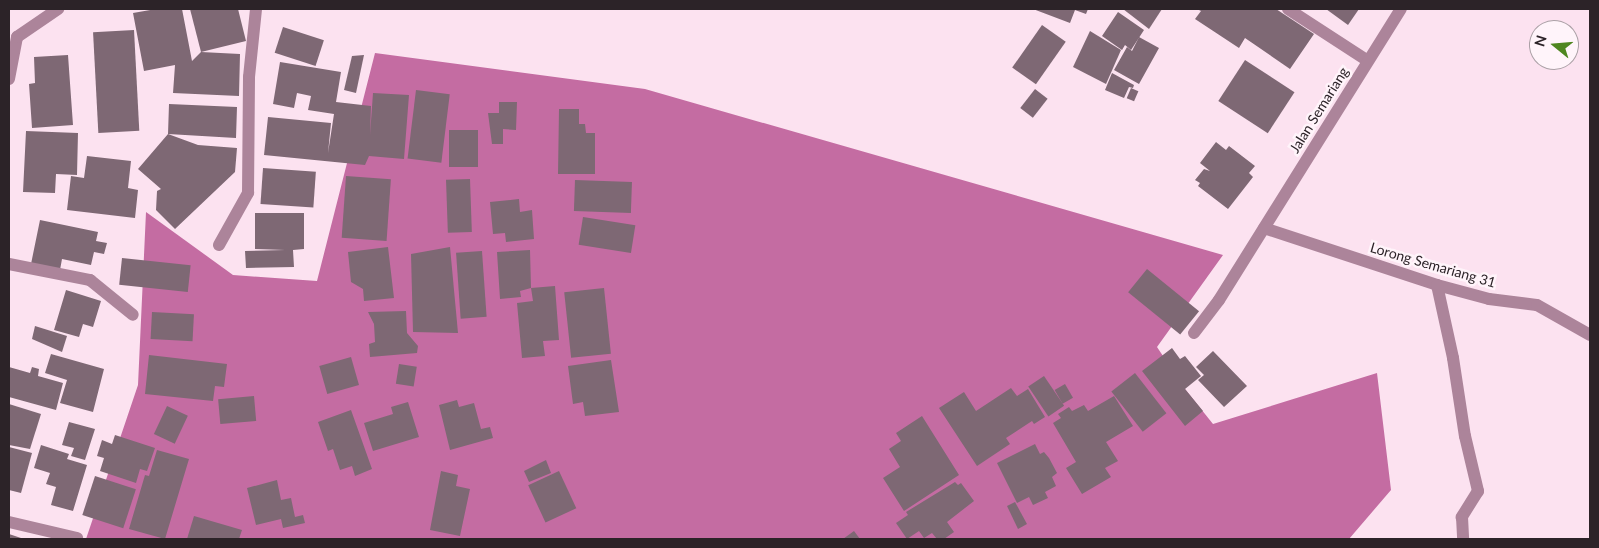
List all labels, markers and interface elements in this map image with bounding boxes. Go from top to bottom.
north arrow [1529,20,1579,70]
text: N [1530,33,1550,48]
street label: Jalan Semariang [1286,64,1352,156]
street label: Lorong Semariang 31 [1368,239,1498,291]

